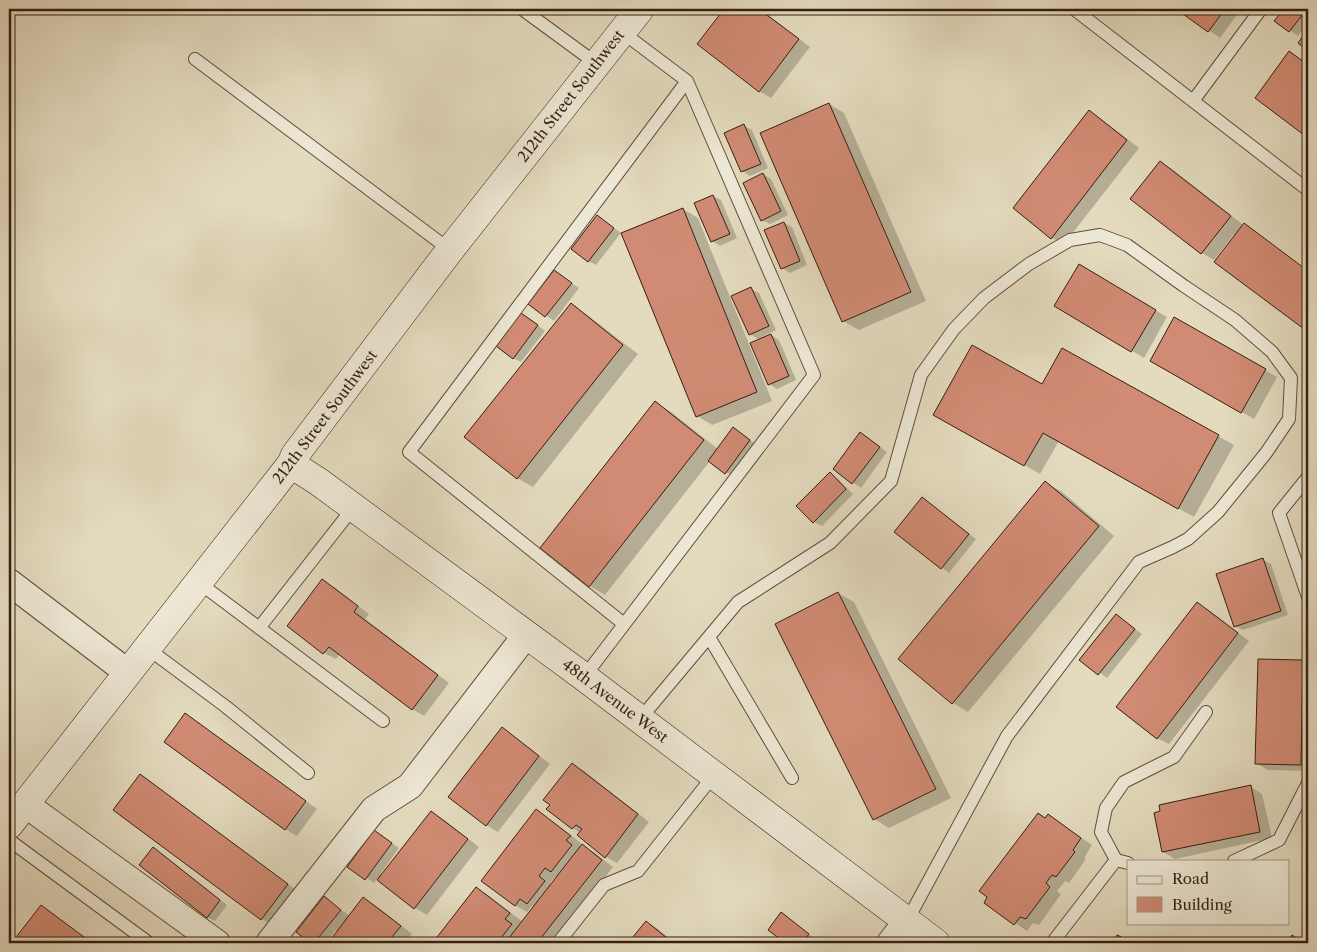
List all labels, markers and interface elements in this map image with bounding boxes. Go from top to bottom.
street label: 212th Street Southwest [513,25,629,166]
street label: 212th Street Southwest [268,345,382,487]
street label: 48th Avenue West [559,655,673,747]
legend [1127,860,1290,924]
text: Road [1172,869,1209,888]
text: Building [1172,895,1232,914]

